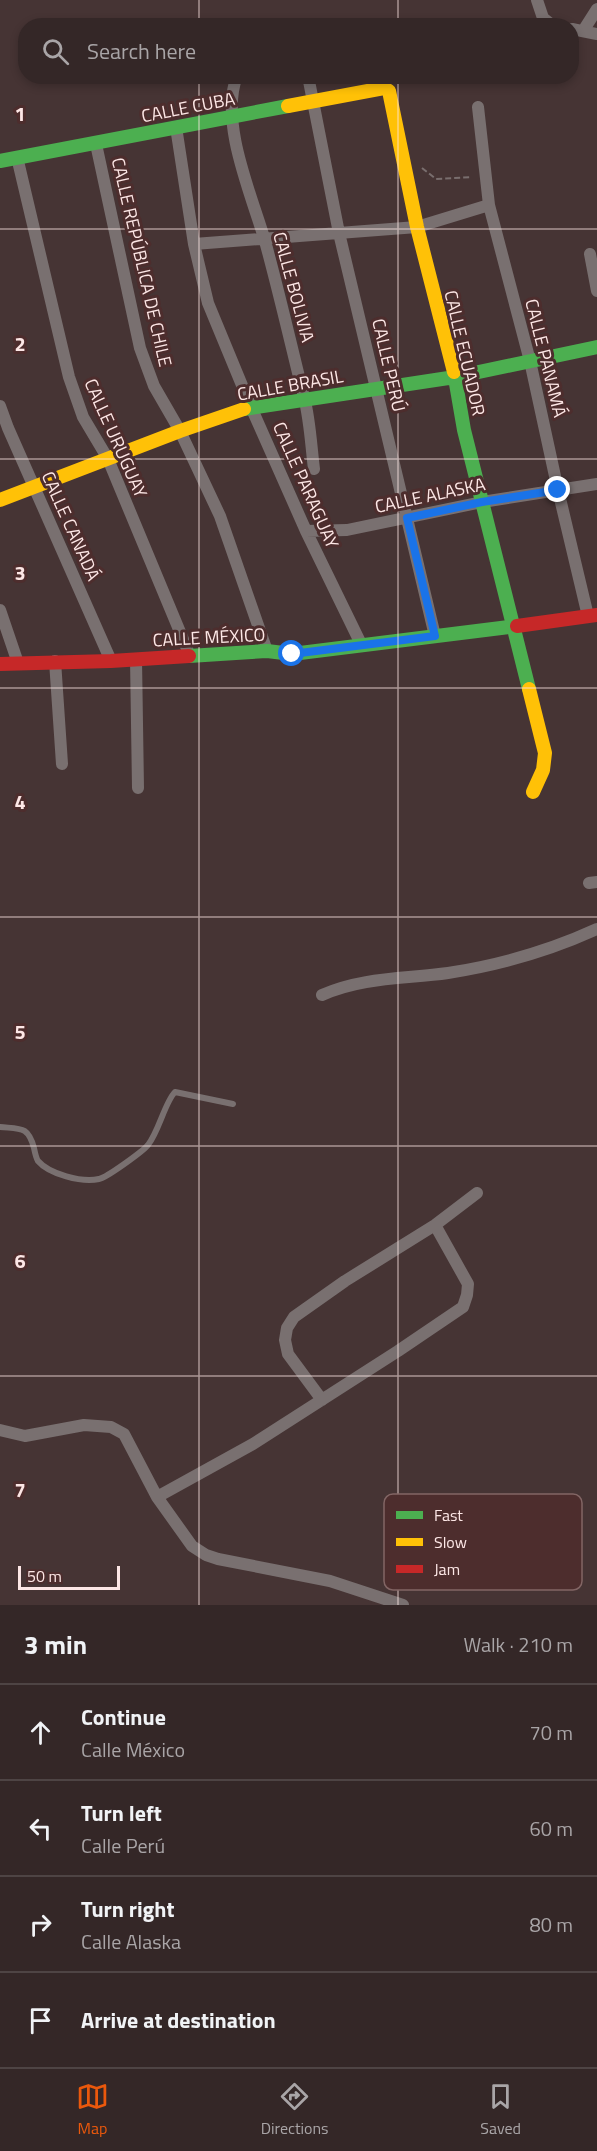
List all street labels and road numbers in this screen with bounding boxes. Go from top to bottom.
street label: CALLE CUBA [139,85,237,129]
street label: CALLE REPÚBLICA DE CHILE [105,155,179,369]
street label: CALLE BOLIVIA [266,229,322,345]
street label: CALLE ECUADOR [437,288,493,418]
street label: CALLE PANAMÁ [518,296,574,420]
street label: CALLE PERÚ [365,316,413,414]
street label: CALLE BRASIL [235,362,345,408]
street label: CALLE URUGUAY [78,374,155,502]
street label: CALLE PARAGUAY [266,417,346,553]
street label: CALLE CANADÁ [35,467,107,585]
street label: CALLE ALASKA [372,470,488,520]
street label: CALLE MÉXICO [152,621,266,653]

